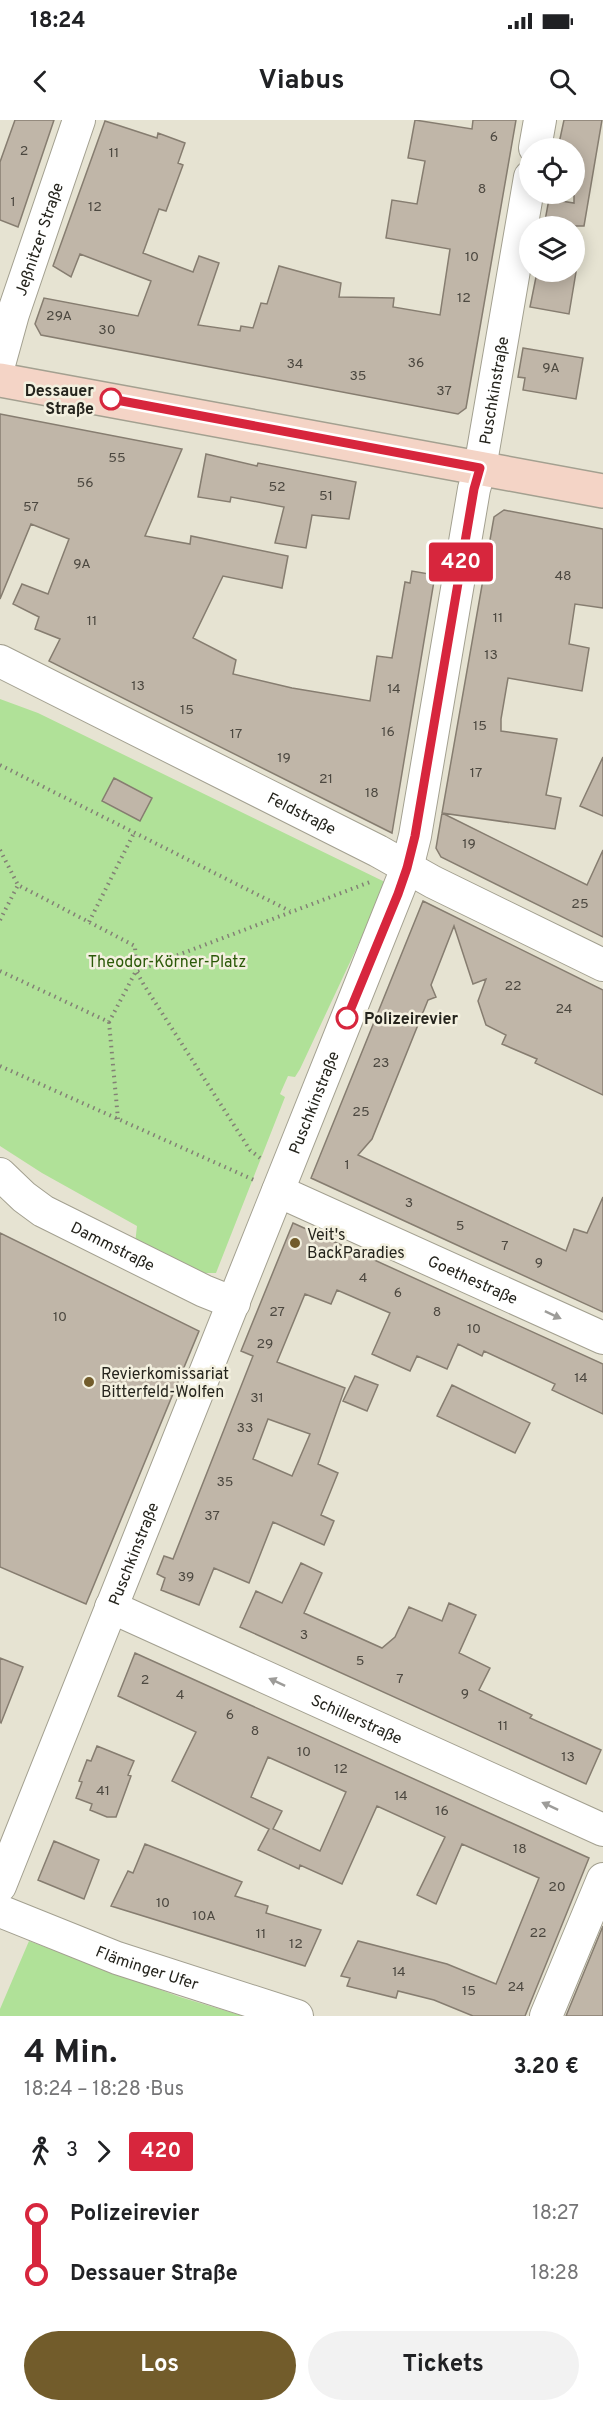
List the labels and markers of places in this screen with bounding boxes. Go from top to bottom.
place label: Dessauer Straße [25,382,94,420]
marker: Dessauer Straße [100,388,122,410]
marker: Polizeirevier [336,1007,358,1029]
place label: Polizeirevier [364,1010,459,1030]
place label: Veit's BackParadies [307,1226,405,1264]
marker: Veit's BackParadies [288,1236,302,1250]
place label: Revierkomissariat Bitterfeld-Wolfen [101,1365,229,1403]
marker: Revierkomissariat Bitterfeld-Wolfen [82,1375,96,1389]

